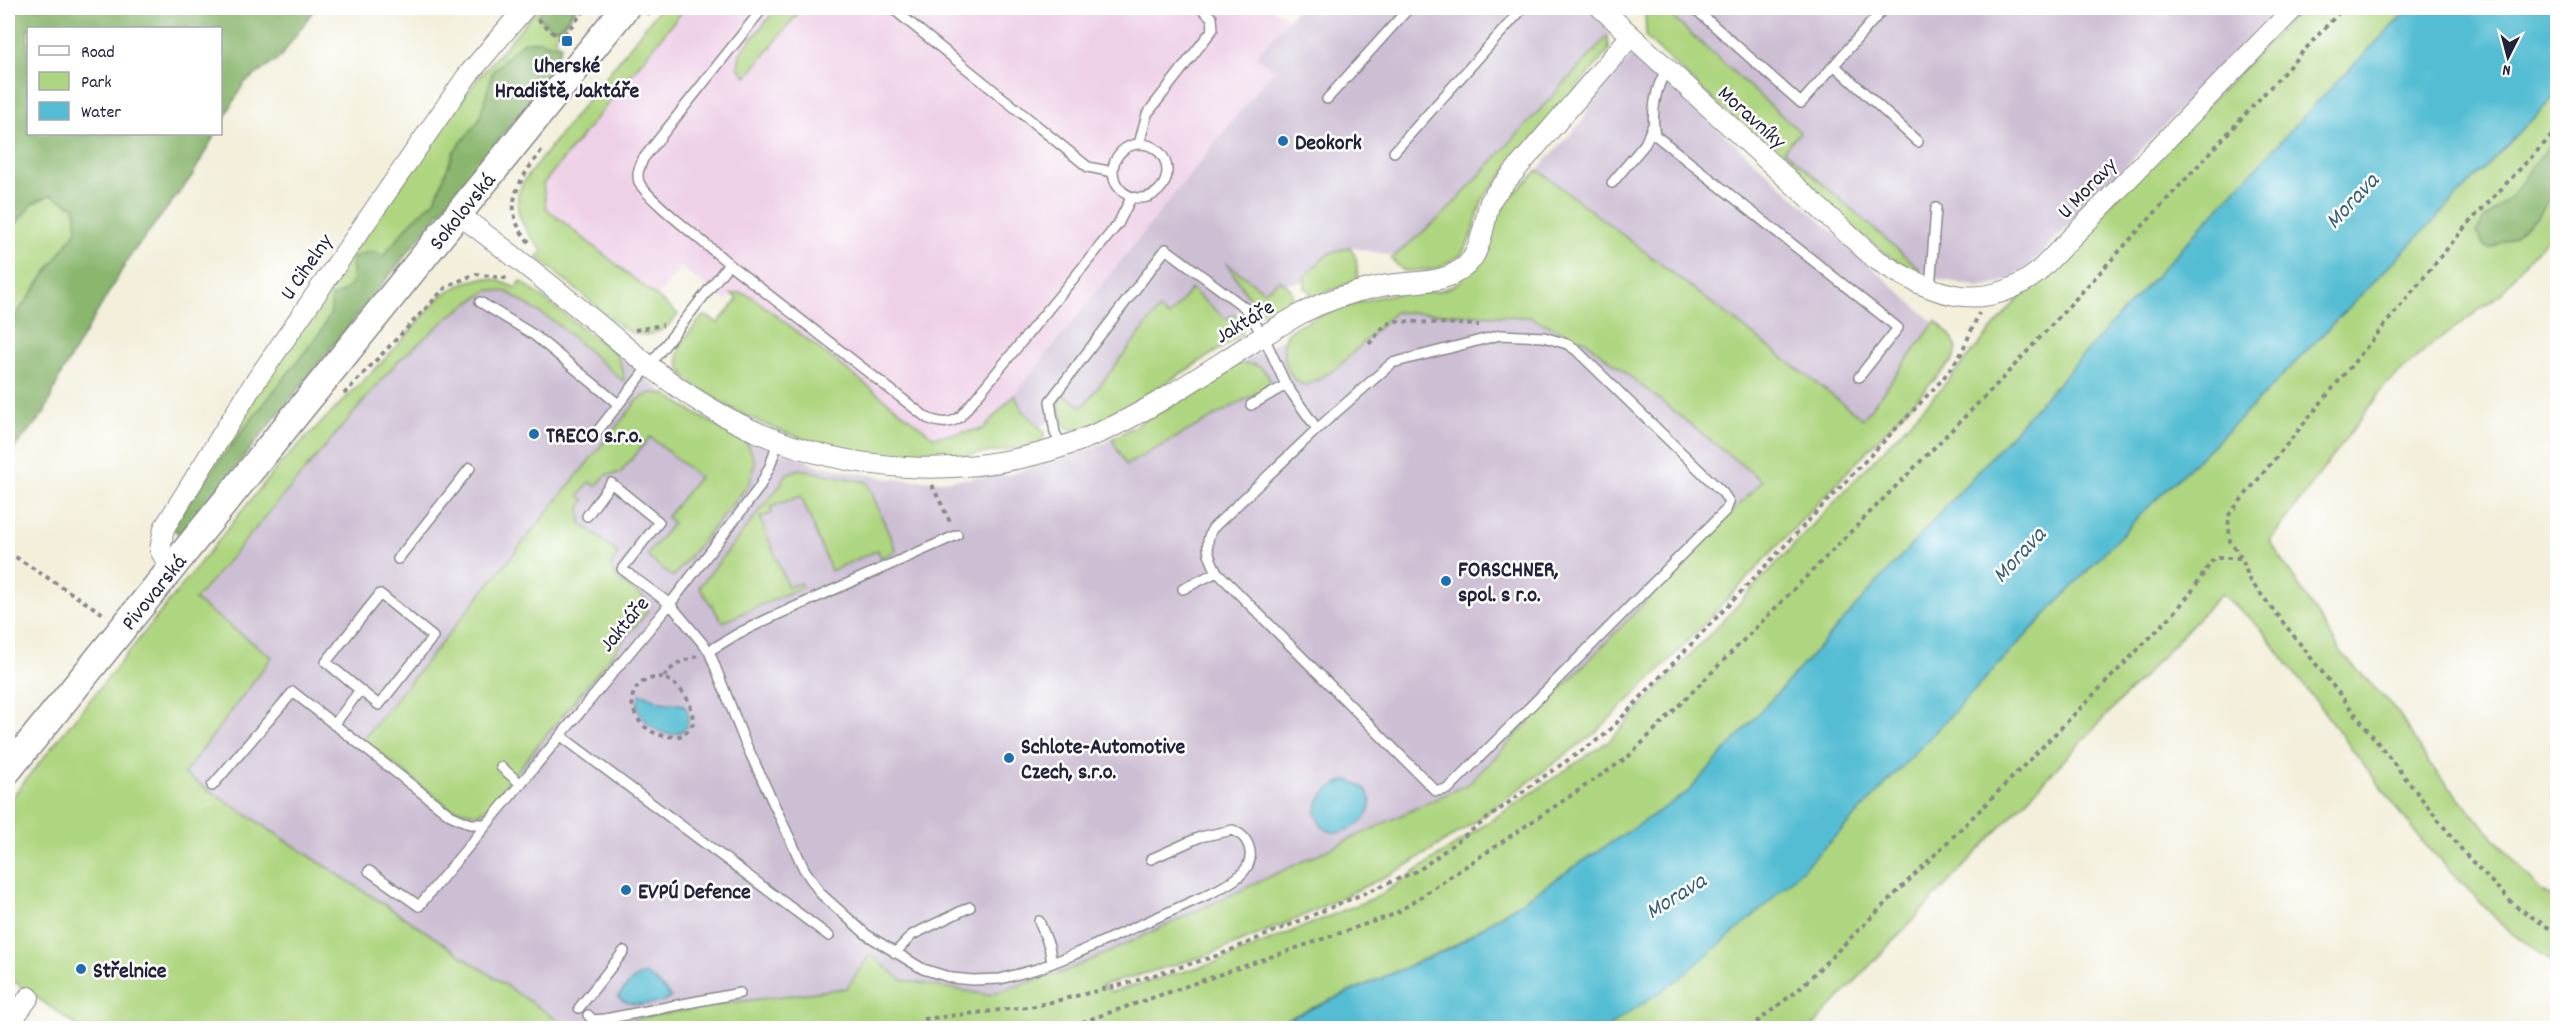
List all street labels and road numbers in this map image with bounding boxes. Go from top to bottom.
street label: Moravníky [1710,79,1792,158]
street label: U Moravy [2051,151,2126,227]
street label: Sokolovská [423,167,505,258]
street label: U Cihelny [274,228,343,307]
street label: Jaktáře [1210,293,1281,353]
street label: Pivovarská [115,549,196,638]
street label: Jaktáře [593,591,658,660]

